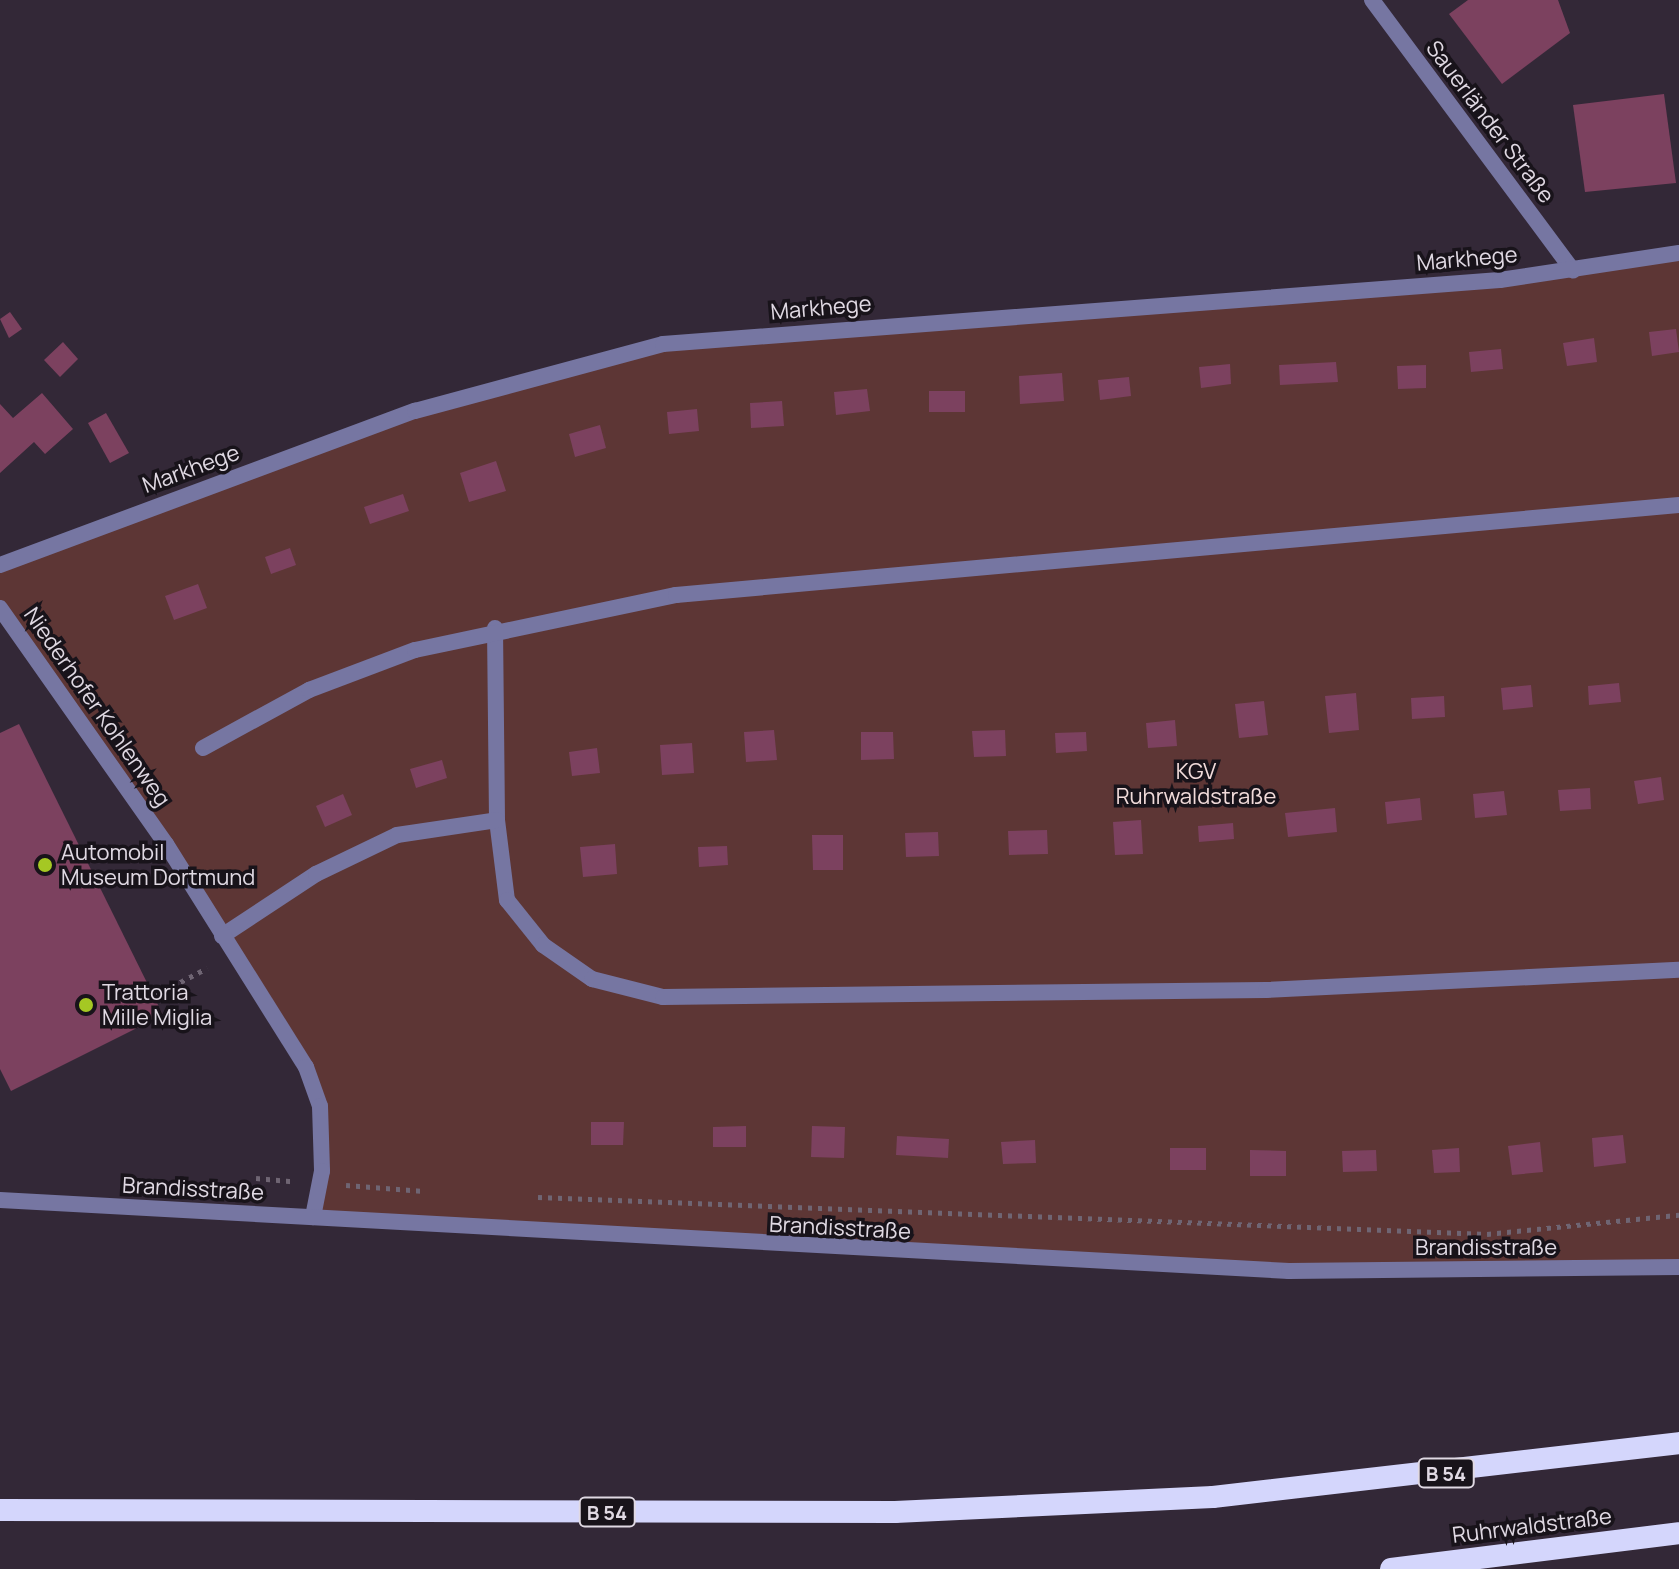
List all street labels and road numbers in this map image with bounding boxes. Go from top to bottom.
street label: Sauerländer Straße [1420,36,1560,208]
street label: Markhege [1415,241,1519,277]
street label: Markhege [769,290,873,326]
street label: Markhege [139,439,243,499]
street label: Niederhofer Kohlenweg [18,602,176,812]
street label: Brandisstraße [121,1172,265,1206]
street label: Brandisstraße [768,1211,912,1245]
street label: Brandisstraße [1415,1235,1557,1261]
road number: B 54 [1416,1457,1476,1489]
road number: B 54 [577,1496,637,1528]
street label: Ruhrwaldstraße [1451,1503,1613,1549]

